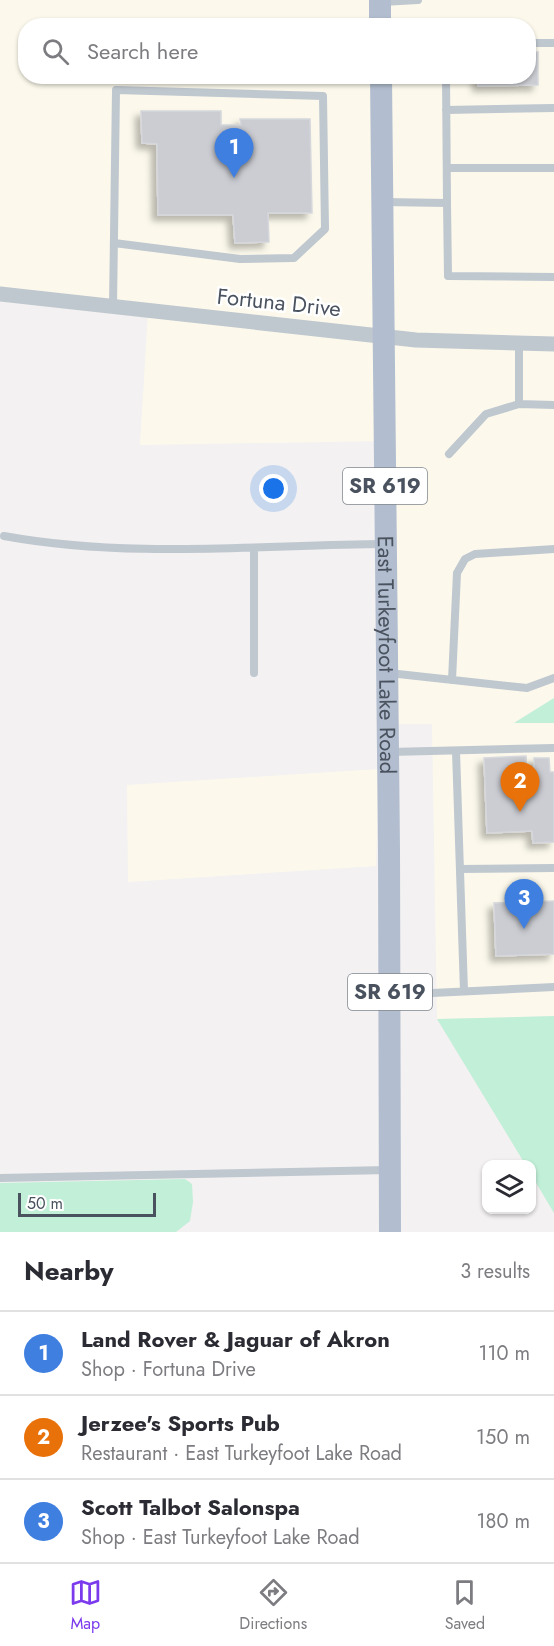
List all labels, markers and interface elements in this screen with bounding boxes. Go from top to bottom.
search box [18,18,536,84]
icon: search [39,35,72,68]
text: Search here [87,35,198,67]
pin: 1 [214,128,254,178]
street label: Fortuna Drive [215,280,343,324]
road number: SR 619 [343,468,427,504]
your location [259,474,288,503]
street label: East Turkeyfoot Lake Road [370,535,404,774]
pin: 2 [500,762,540,812]
pin: 3 [504,880,544,929]
road number: SR 619 [348,974,432,1010]
map controls [482,1160,536,1214]
button: layers [482,1160,536,1214]
scale bar [18,1190,156,1218]
text: 50 m [27,1192,63,1215]
text: Nearby [24,1252,113,1290]
text: 3 results [460,1257,530,1286]
text: Land Rover & Jaguar of Akron [81,1323,390,1355]
text: 1 [38,1339,49,1368]
text: 110 m [478,1339,530,1368]
text: Shop · Fortuna Drive [81,1355,256,1384]
text: Jerzee's Sports Pub [81,1407,280,1439]
text: 2 [37,1423,50,1452]
text: 150 m [476,1423,530,1452]
text: Restaurant · East Turkeyfoot Lake Road [81,1439,402,1468]
text: Scott Talbot Salonspa [81,1491,300,1523]
text: 3 [37,1507,50,1536]
text: 180 m [476,1507,530,1536]
text: Shop · East Turkeyfoot Lake Road [81,1523,360,1552]
tab: Map [69,1576,102,1635]
tab: Directions [239,1576,307,1635]
tab: Saved [445,1576,485,1635]

